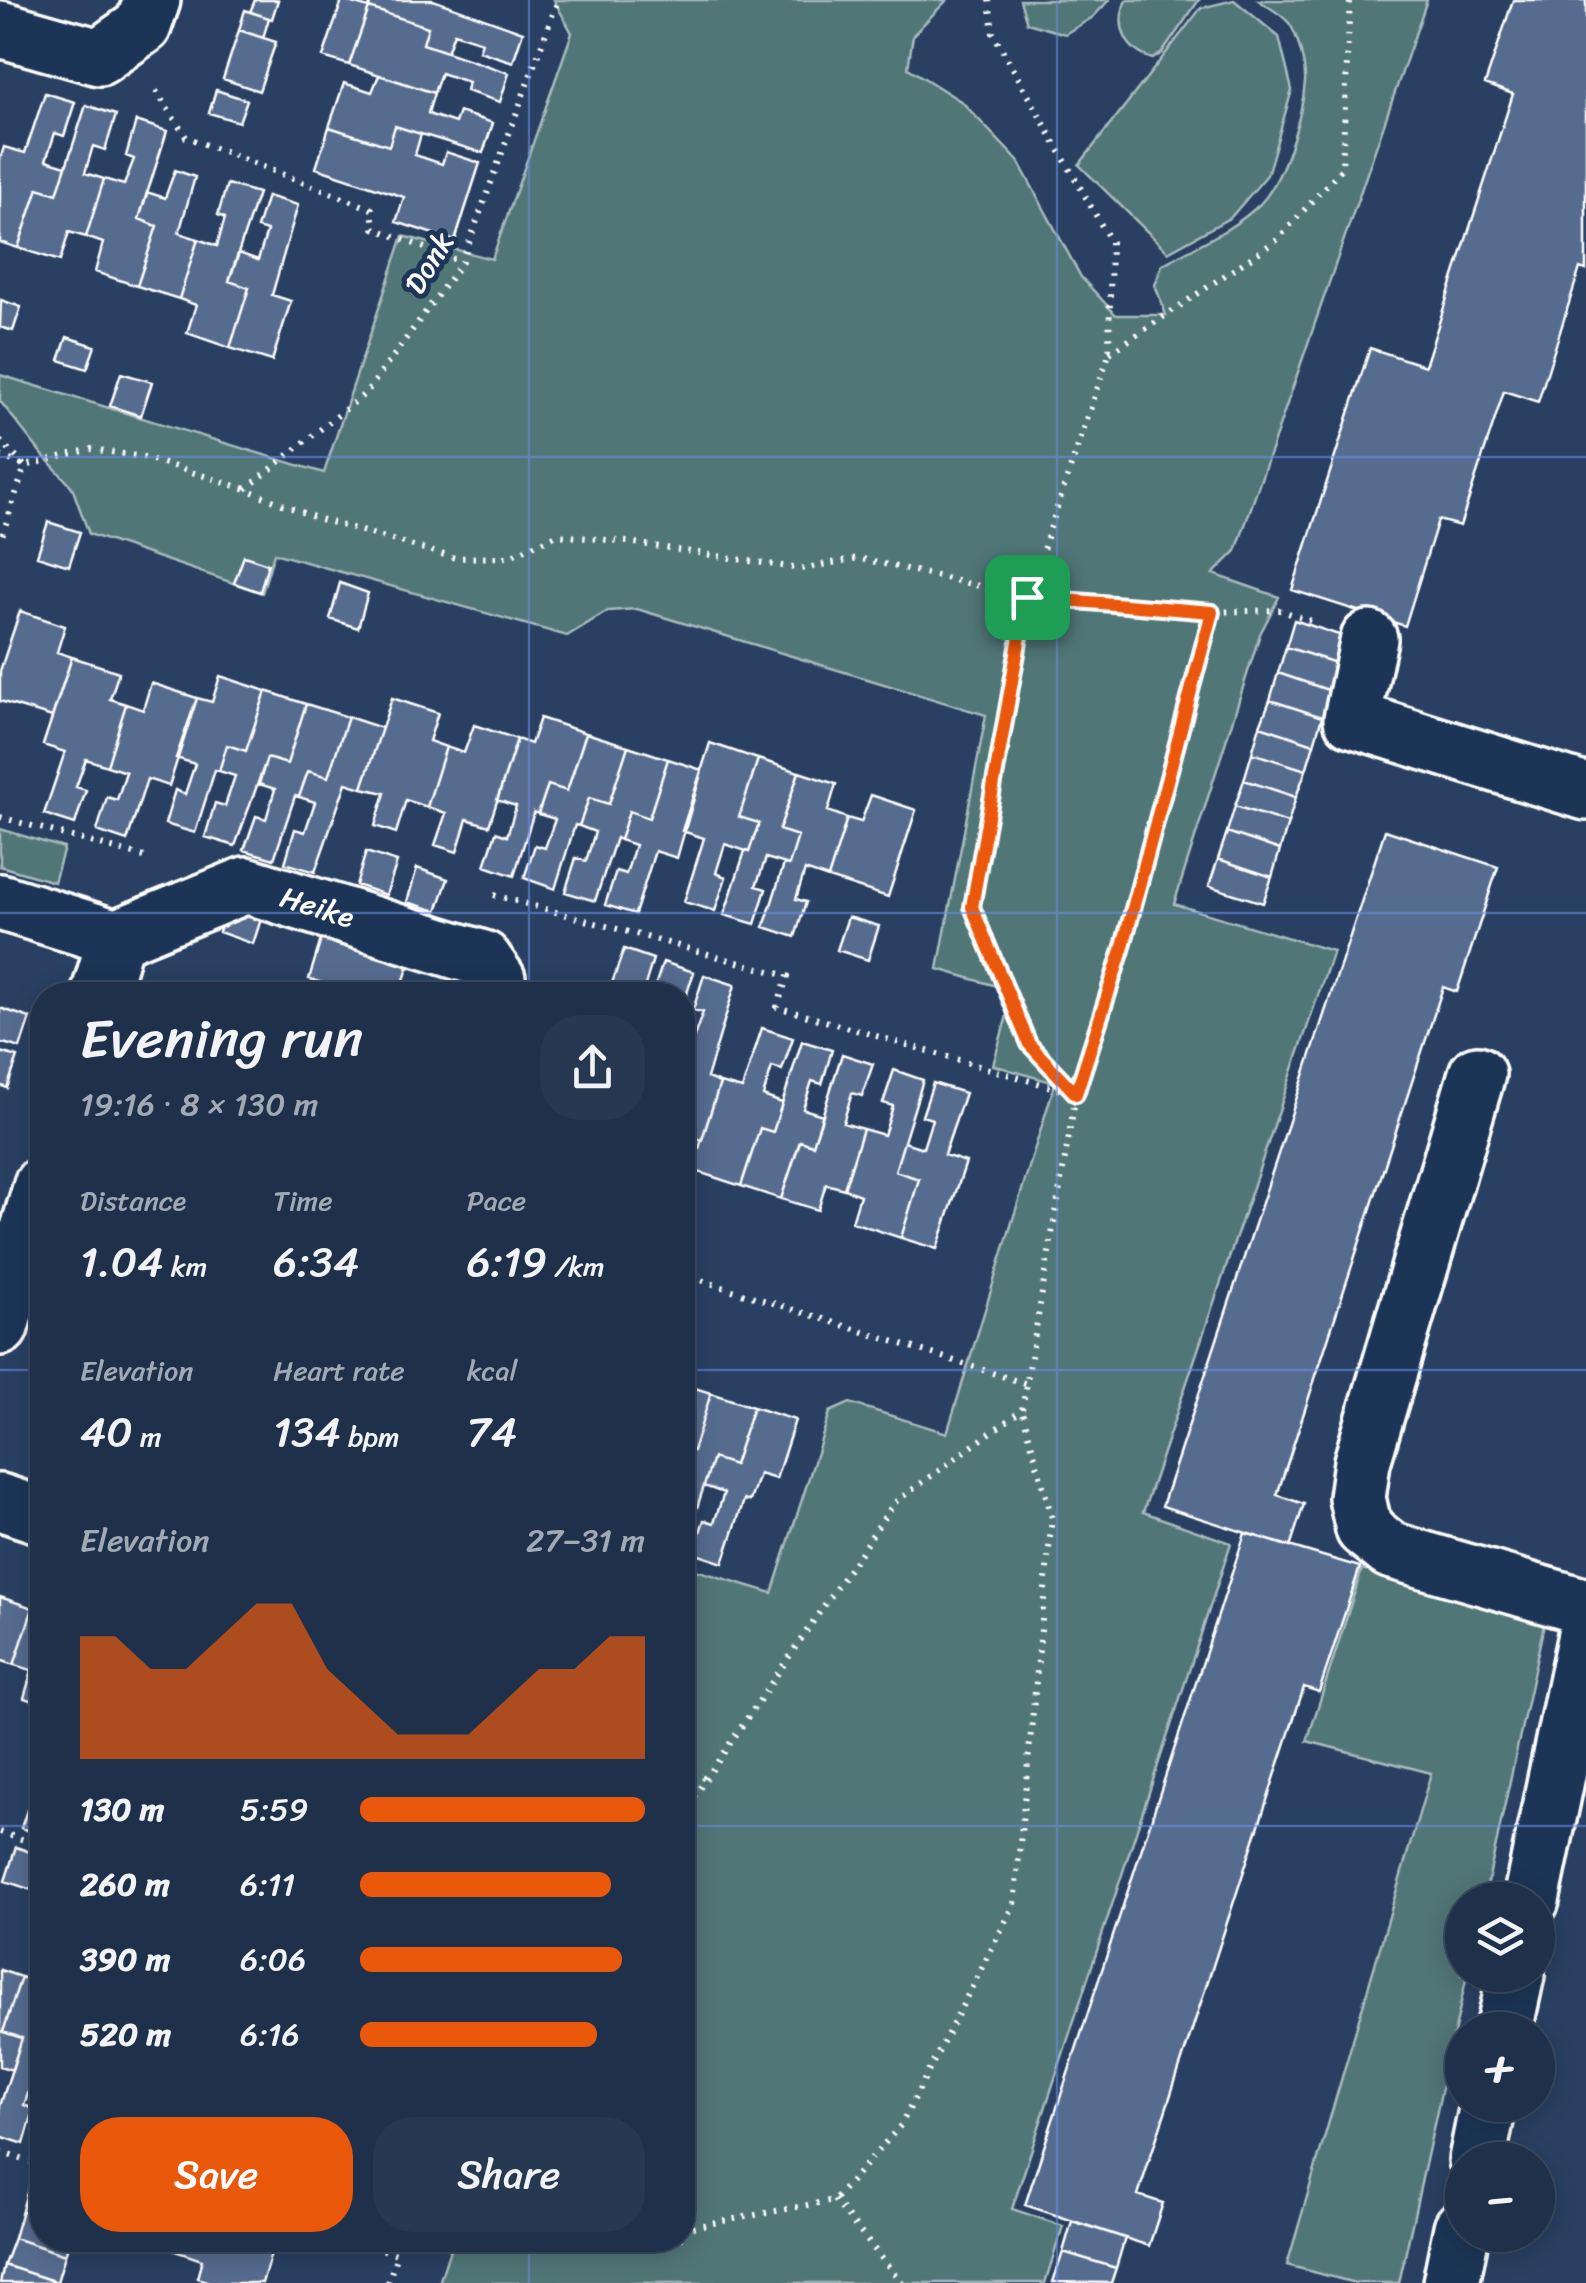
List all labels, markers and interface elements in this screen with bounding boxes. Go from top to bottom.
street label: Donk [389,221,469,305]
pin [985,555,1070,640]
icon: arrive [1000,570,1055,625]
street label: Heike [273,870,361,944]
text: Evening run [80,990,363,1087]
button: share [540,1015,645,1120]
text: 19:16 · 8 × 130 m [80,1076,318,1133]
text: Distance [80,1176,186,1225]
text: Time [273,1176,333,1225]
text: Pace [467,1176,526,1225]
text: 1.04 [80,1225,164,1299]
text: 6:34 [273,1225,359,1299]
text: 6:19 [467,1225,547,1299]
text: km [164,1242,207,1291]
text: /km [547,1242,605,1291]
text: Elevation [80,1346,193,1395]
text: Heart rate [273,1346,405,1395]
text: kcal [467,1346,518,1395]
text: 40 [80,1395,133,1469]
text: 134 [273,1395,341,1469]
text: 74 [467,1395,517,1469]
text: m [133,1412,162,1461]
text: bpm [341,1412,400,1461]
text: Elevation [80,1512,210,1569]
text: 27–31 m [526,1512,645,1569]
text: 130 m [80,1781,164,1838]
text: 5:59 [240,1781,308,1838]
text: 260 m [80,1856,170,1913]
text: 6:11 [240,1856,295,1913]
map controls [1445,1882,1555,2252]
button: layers [1445,1882,1555,1992]
text: 390 m [80,1931,170,1988]
text: 6:06 [240,1931,306,1988]
text: 520 m [80,2006,171,2063]
text: 6:16 [240,2006,300,2063]
button: + [1445,2012,1555,2122]
button: Save [80,2117,353,2232]
button: Share [373,2117,645,2232]
button: − [1445,2142,1555,2252]

